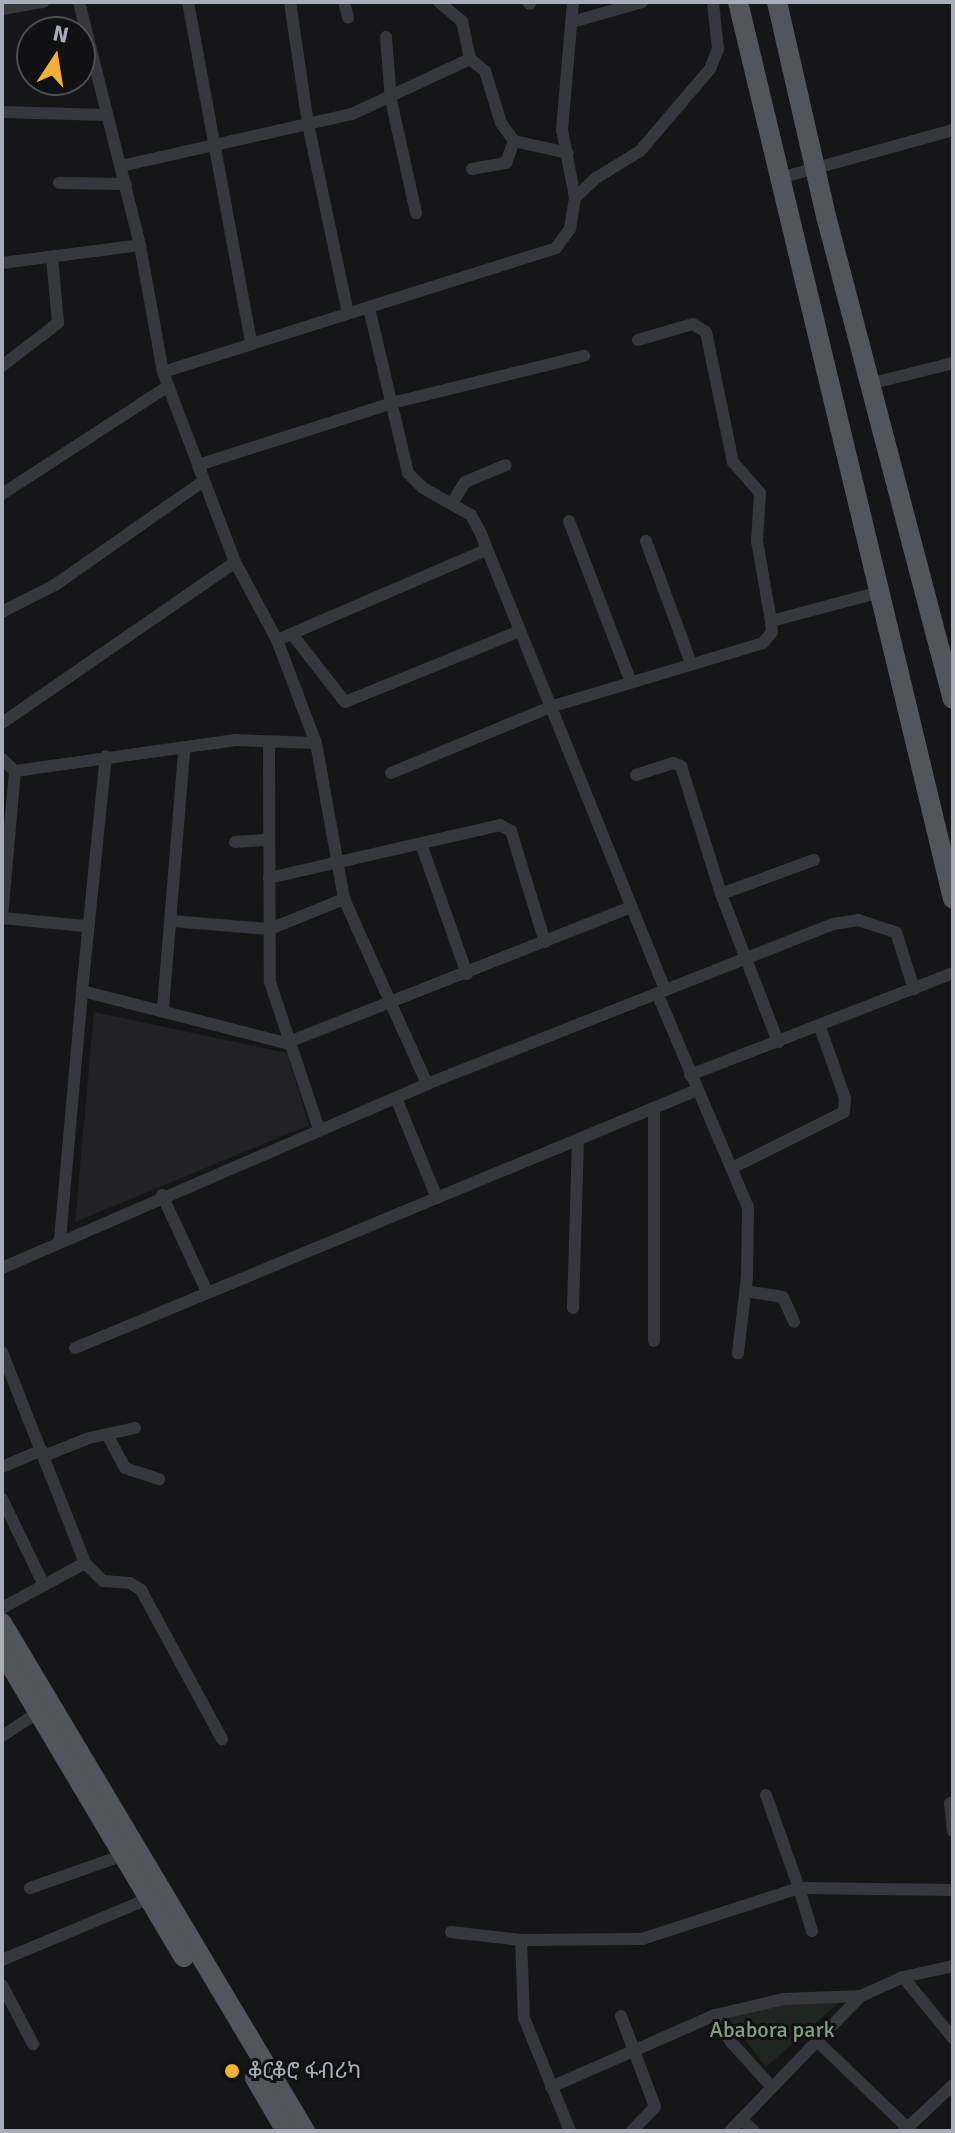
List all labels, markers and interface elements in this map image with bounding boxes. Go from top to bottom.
north arrow [16,16,96,96]
text: N [50,19,71,49]
park label: Ababora park [709,2017,835,2043]
place label: ቆርቆሮ ፋብሪካ [248,2058,361,2084]
marker: ቆርቆሮ ፋብሪካ [223,2062,241,2080]

